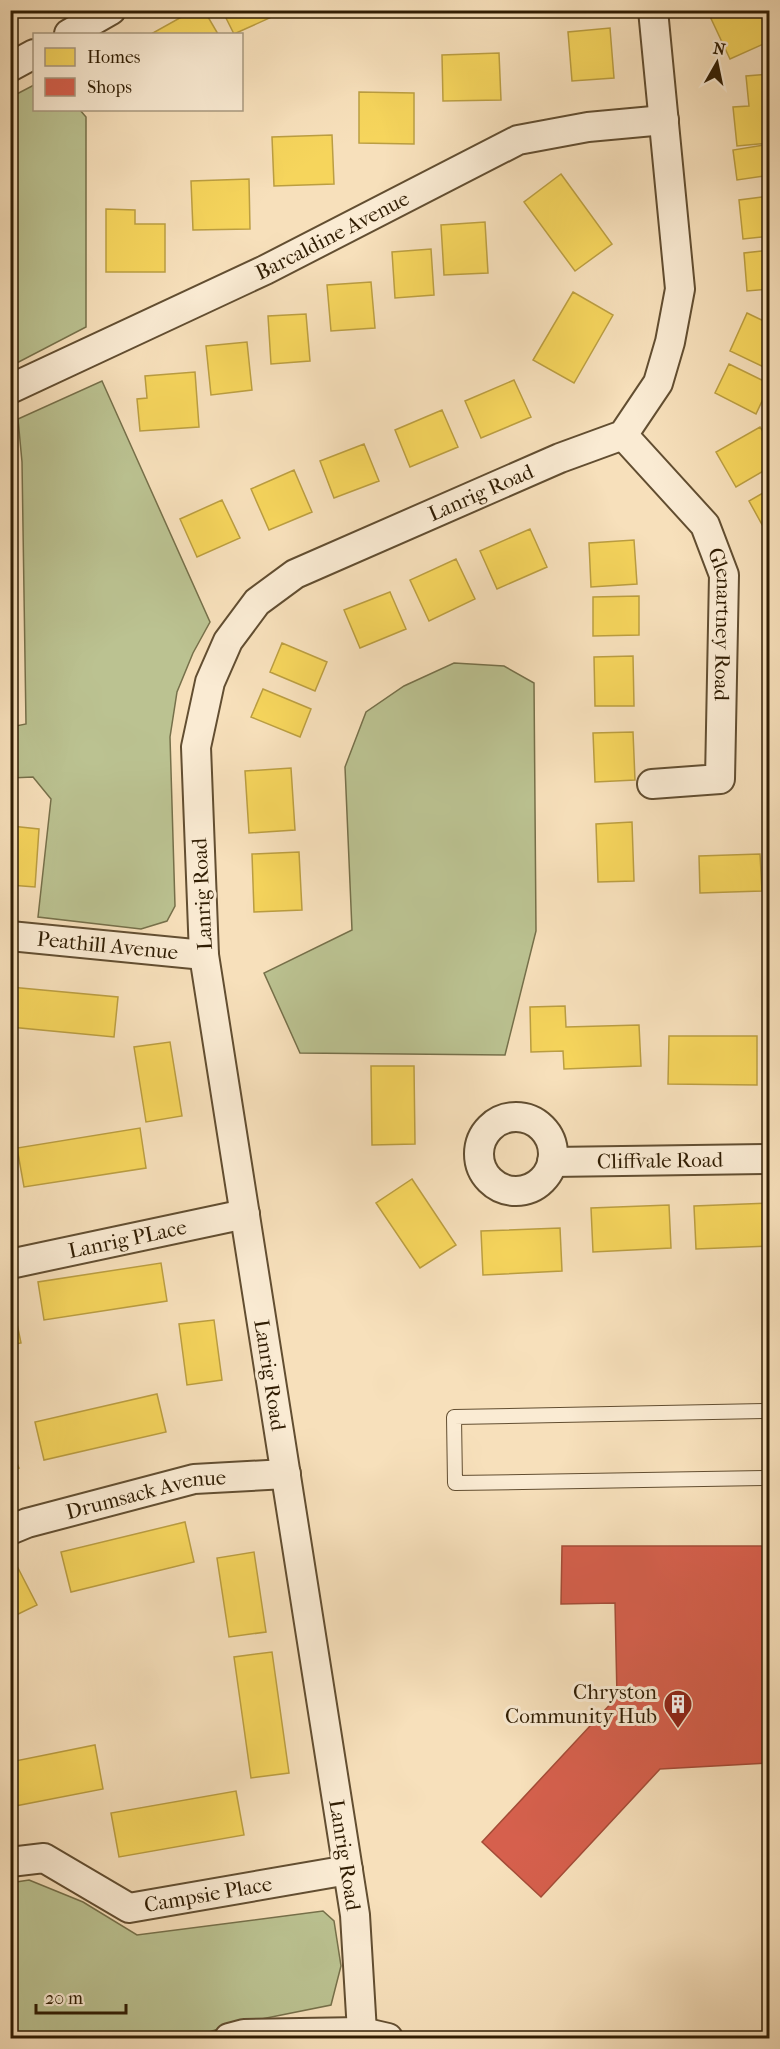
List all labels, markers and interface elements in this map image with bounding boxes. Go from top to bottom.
legend [33,33,243,111]
north arrow [687,33,747,93]
text: N [712,38,728,59]
text: Homes [87,47,141,68]
text: Shops [87,77,132,98]
street label: Barcaldine Avenue [252,186,413,285]
street label: Lanrig Road [425,459,537,526]
street label: Glenartney Road [703,544,736,702]
street label: Lanrig Road [187,837,217,951]
street label: Peathill Avenue [36,927,179,964]
street label: Cliffvale Road [597,1148,724,1173]
street label: Lanrig PLace [66,1215,189,1263]
street label: Lanrig Road [249,1318,291,1433]
street label: Drumsack Avenue [63,1465,227,1524]
place label: Chryston Community Hub [505,1680,657,1728]
building icon: Chryston Community Hub [662,1688,694,1730]
street label: Lanrig Road [324,1798,366,1913]
street label: Campsie Place [142,1871,274,1917]
scale bar [36,1977,126,2015]
text: 20 m [45,1988,83,2009]

